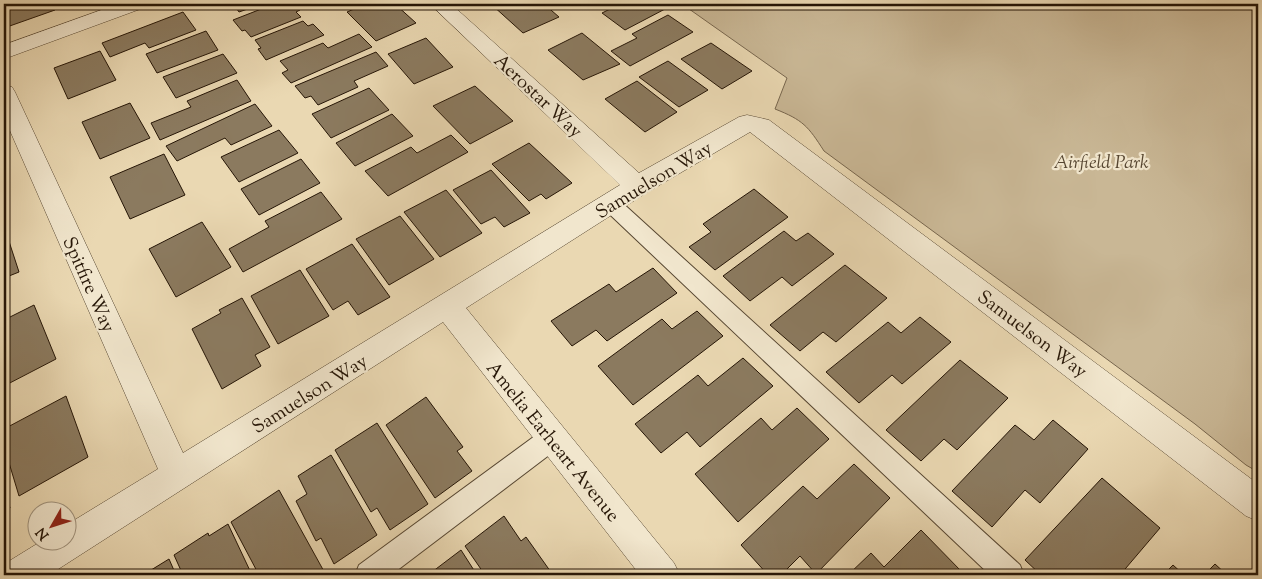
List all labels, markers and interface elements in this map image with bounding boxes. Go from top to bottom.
street label: Aerostar Way [487,49,588,145]
street label: Samuelson Way [591,135,718,227]
park label: Airfield Park [1054,150,1149,177]
street label: Spitfire Way [55,233,121,338]
street label: Samuelson Way [971,285,1093,386]
street label: Samuelson Way [247,348,374,441]
street label: Amelia Earheart Avenue [479,356,625,529]
north arrow [28,502,78,552]
text: N [32,522,55,544]

